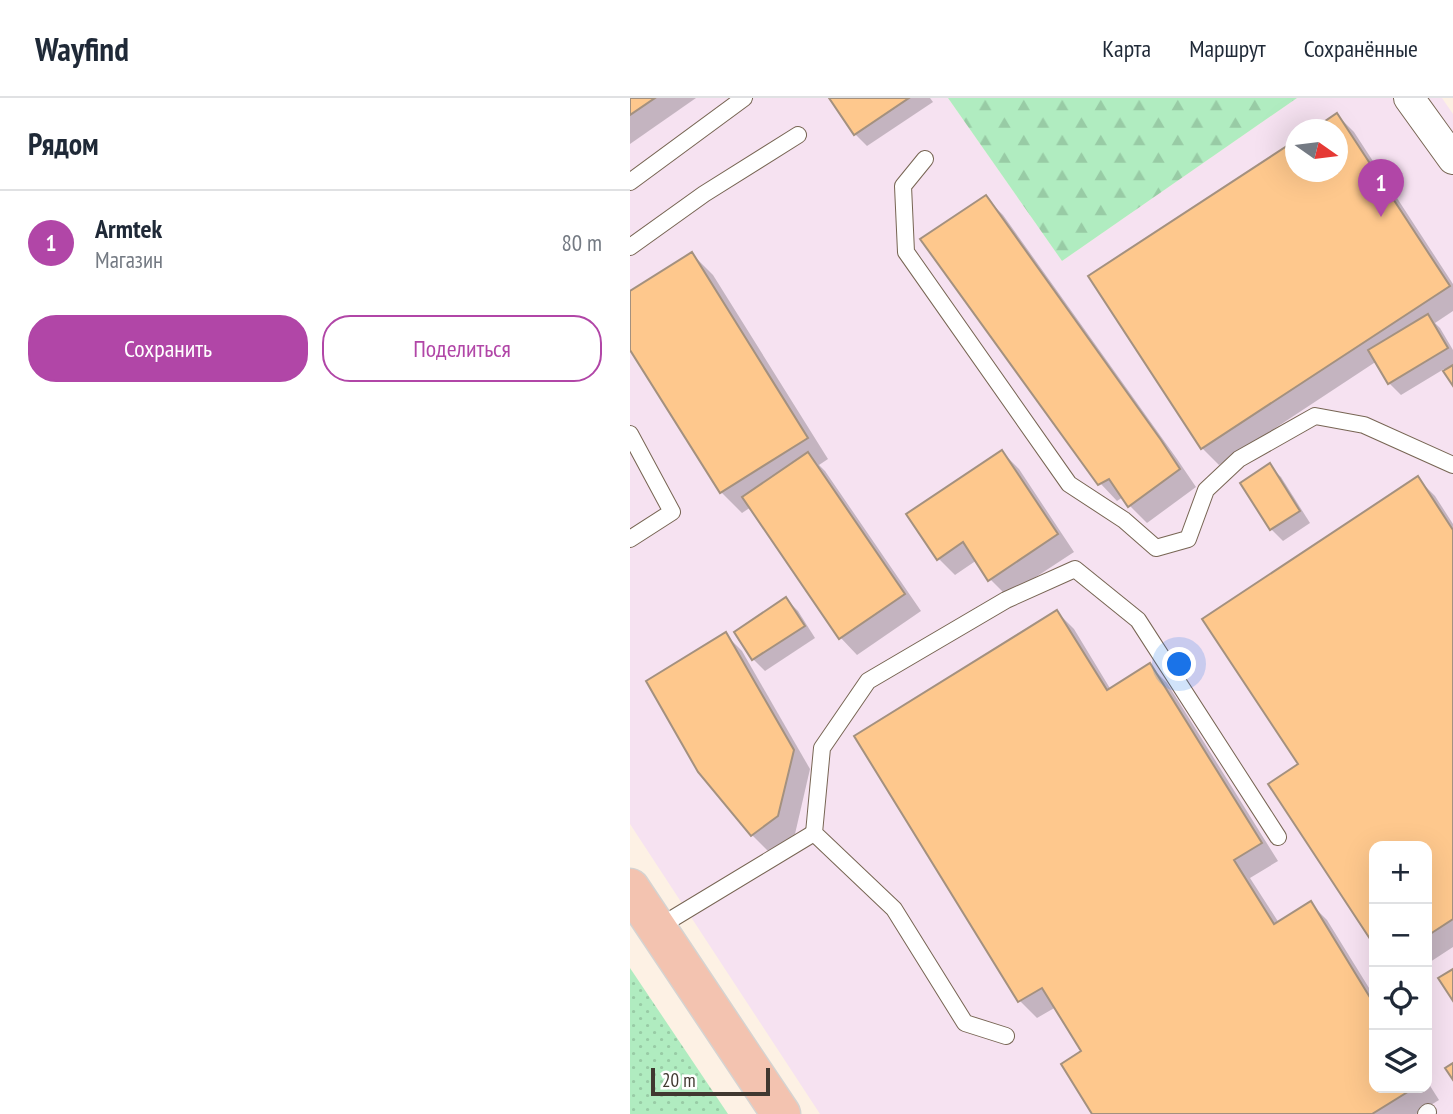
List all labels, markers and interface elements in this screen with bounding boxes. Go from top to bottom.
text: Wayfind [35,27,129,70]
text: Карта [1102,33,1151,64]
text: Маршрут [1189,33,1266,64]
text: Сохранённые [1304,33,1418,64]
north arrow [1285,119,1348,182]
text: Рядом [28,124,99,163]
pin: 1 [1358,159,1404,217]
text: Armtek [95,212,162,245]
text: 1 [46,228,57,257]
text: 80 m [561,228,602,257]
text: Магазин [95,245,163,274]
button: Сохранить [28,315,308,382]
button: Поделиться [322,315,602,382]
your location [1162,647,1196,681]
map controls [1369,841,1432,1093]
button: + [1369,841,1432,904]
button: − [1369,904,1432,967]
button: locate [1369,967,1432,1030]
button: layers [1369,1030,1432,1093]
scale bar [651,1065,770,1097]
text: 20 m [662,1068,696,1092]

